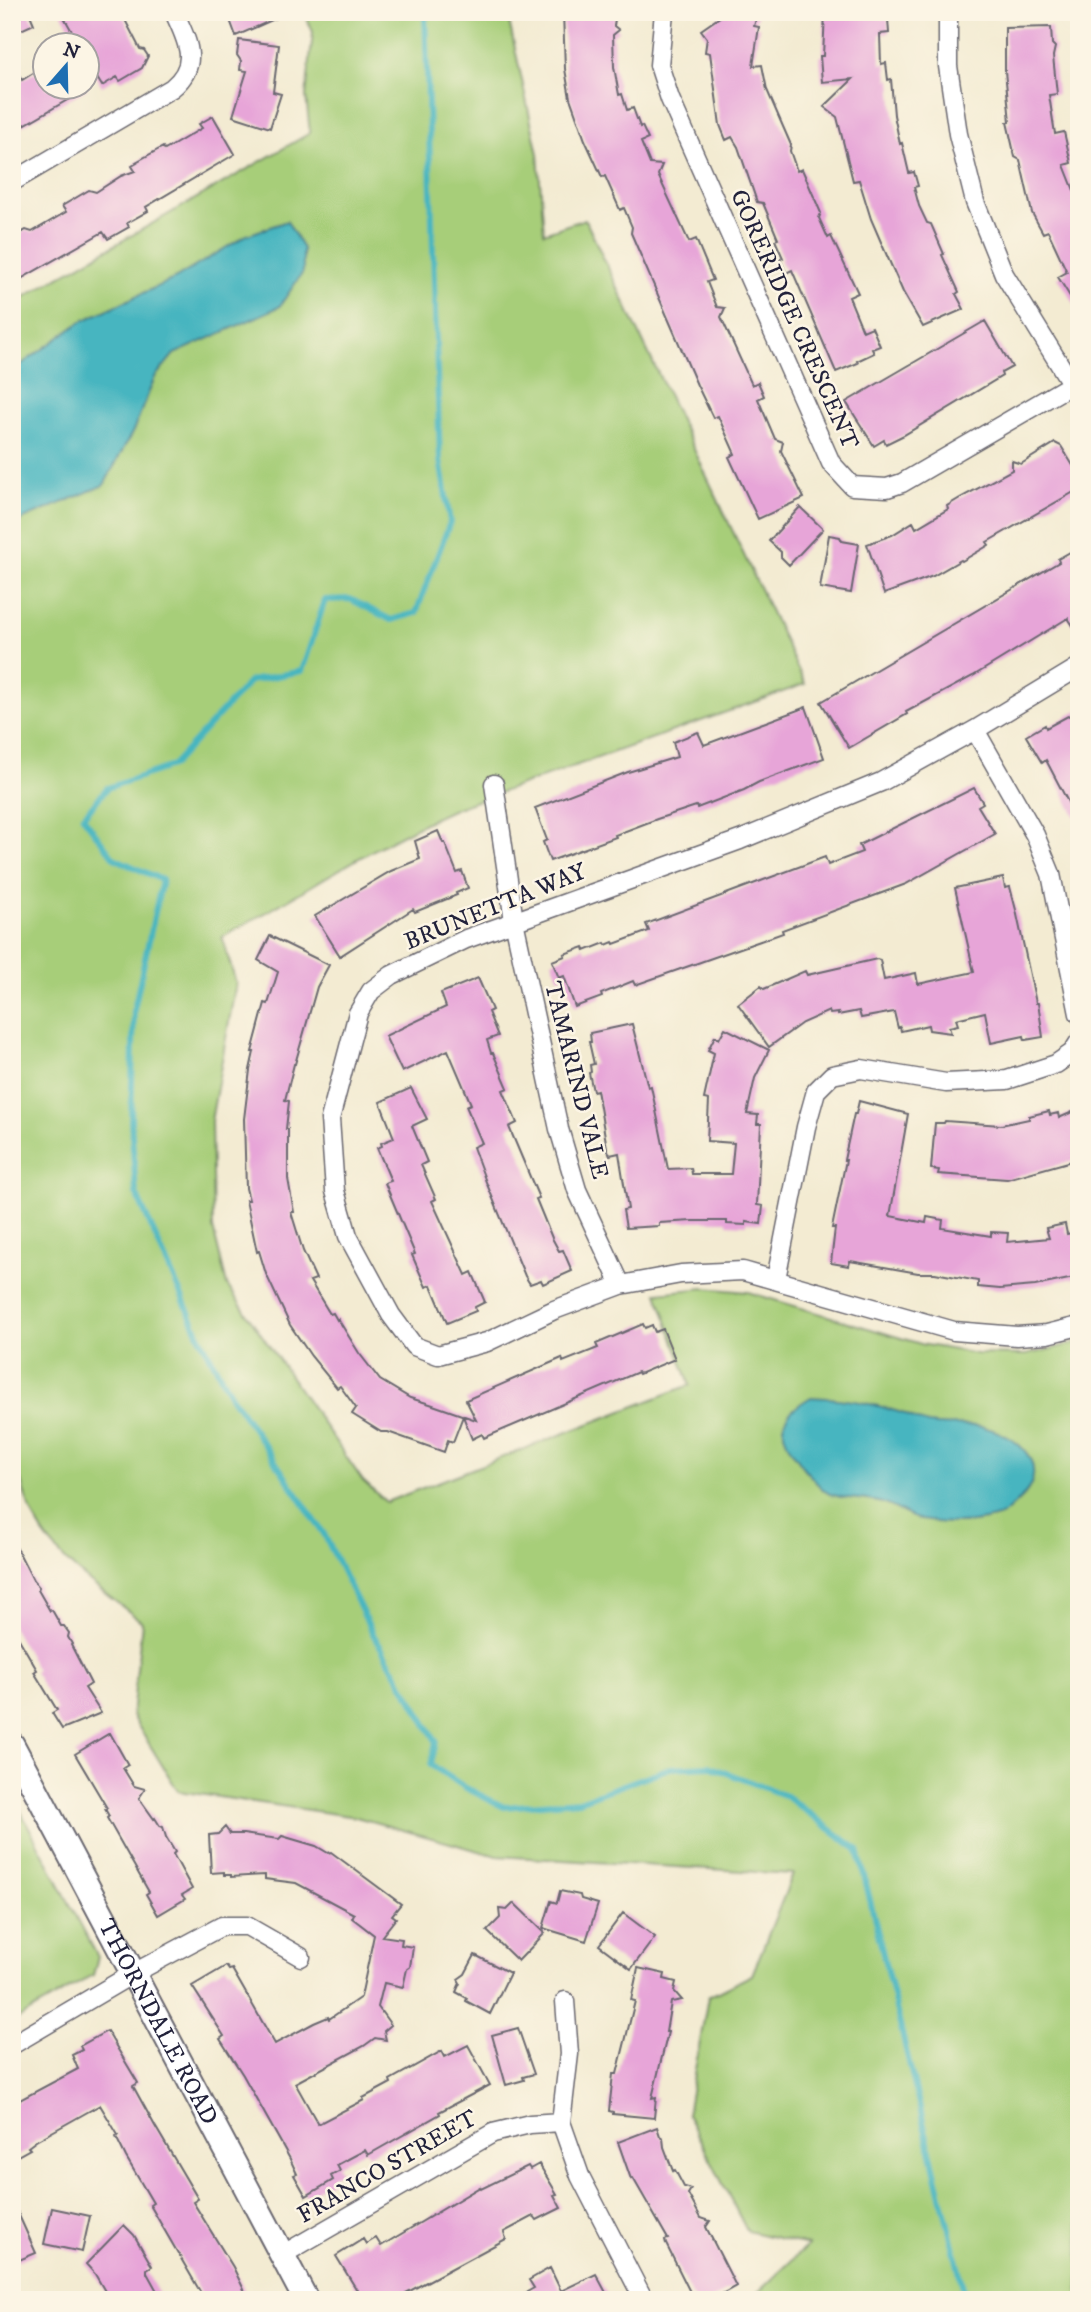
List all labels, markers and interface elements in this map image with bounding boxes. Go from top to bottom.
north arrow [32,32,102,102]
text: N [60,38,83,65]
street label: GORERIDGE CRESCENT [723,185,865,454]
street label: BRUNETTA WAY [400,856,592,957]
street label: TAMARIND VALE [537,978,615,1182]
street label: THORNDALE ROAD [91,1914,224,2130]
street label: FRANCO STREET [292,2103,483,2230]

